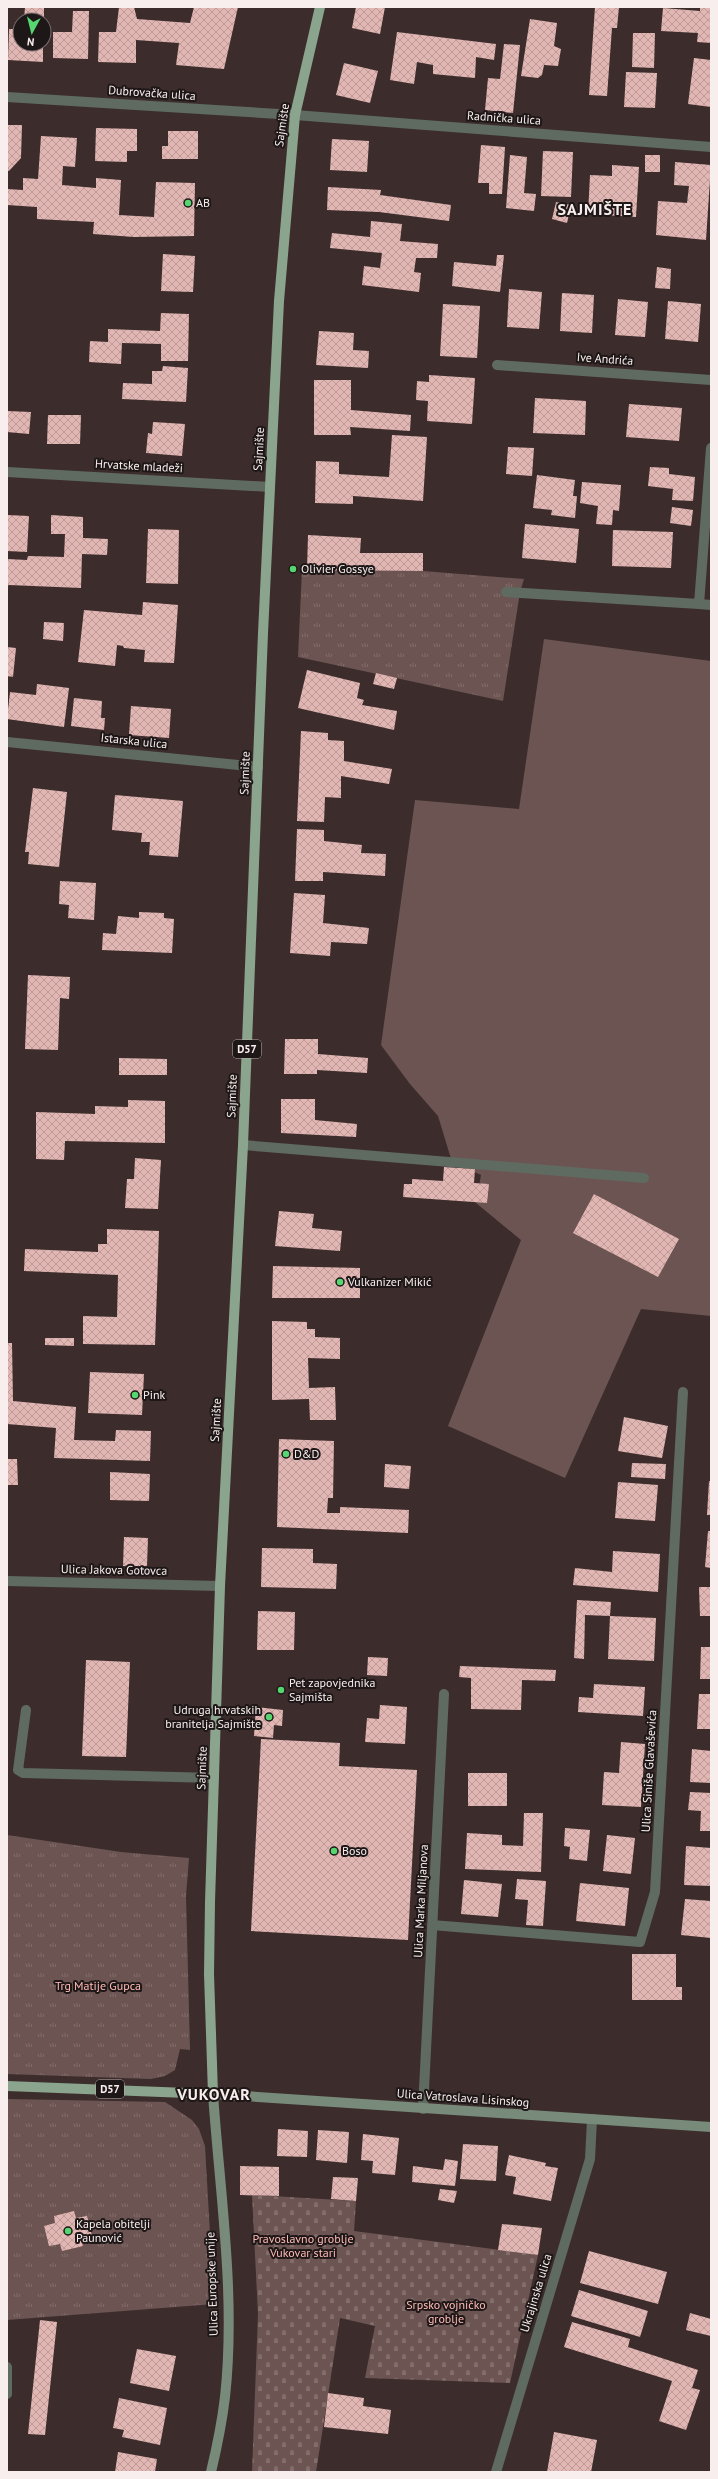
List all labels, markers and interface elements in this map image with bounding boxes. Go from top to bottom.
north arrow [12,12,52,52]
text: N [26,35,35,49]
street label: Dubrovačka ulica [108,82,196,103]
street label: Sajmište [271,102,292,148]
street label: Radnička ulica [467,107,542,128]
place label: AB [196,195,210,210]
marker: AB [183,198,193,208]
district label: SAJMIŠTE [558,199,632,219]
street label: Ive Andrića [576,349,634,368]
street label: Sajmište [250,427,267,471]
street label: Hrvatske mladeži [95,456,183,475]
place label: Olivier Gossye [301,561,374,576]
marker: Olivier Gossye [288,564,298,574]
street label: Istarska ulica [100,730,168,751]
street label: Sajmište [236,751,253,795]
road number: D57 [233,1040,261,1058]
street label: Sajmište [223,1074,240,1118]
place label: Vulkanizer Mikić [347,1274,432,1289]
marker: Vulkanizer Mikić [335,1277,345,1287]
place label: Pink [143,1387,165,1402]
marker: Pink [130,1390,140,1400]
street label: Sajmište [207,1398,224,1442]
place label: D&D [294,1446,320,1461]
marker: D&D [281,1449,291,1459]
street label: Ulica Jakova Gotovca [61,1561,167,1578]
place label: Pet zapovjednika Sajmišta [289,1675,375,1704]
marker: Pet zapovjednika Sajmišta [276,1685,286,1695]
place label: Udruga hrvatskih branitelja Sajmište [165,1702,261,1731]
street label: Ulica Siniše Glavaševića [638,1709,659,1833]
marker: Udruga hrvatskih branitelja Sajmište [264,1712,274,1722]
street label: Sajmište [193,1746,210,1790]
place label: Boso [342,1843,367,1858]
street label: Ulica Marka Miljanova [410,1844,431,1958]
marker: Boso [329,1846,339,1856]
park label: Trg Matije Gupca [55,1978,141,1993]
road number: D57 [96,2080,124,2098]
district label: VUKOVAR [176,2084,251,2104]
street label: Ulica Vatroslava Lisinskog [396,2085,530,2110]
place label: Kapela obitelji Paunović [76,2216,150,2245]
marker: Kapela obitelji Paunović [63,2226,73,2236]
park label: Pravoslavno groblje Vukovar stari [252,2231,354,2260]
street label: Ulica Europske unije [202,2232,221,2337]
street label: Ukrajinska ulica [516,2252,555,2334]
park label: Srpsko vojničko groblje [406,2297,486,2326]

